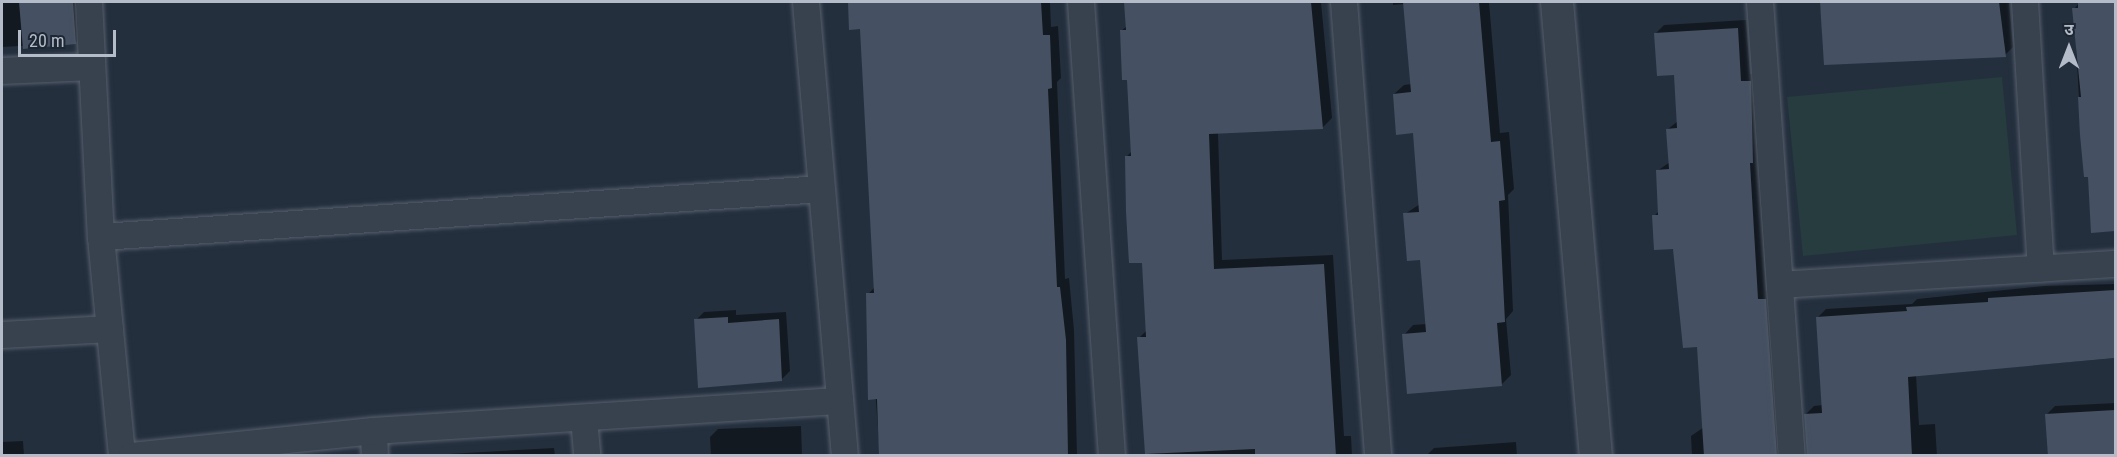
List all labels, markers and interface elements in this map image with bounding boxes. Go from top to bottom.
scale bar [21,18,118,56]
north arrow [2039,18,2099,78]
text: उ [2064,20,2074,39]
text: 20 m [29,30,64,51]

